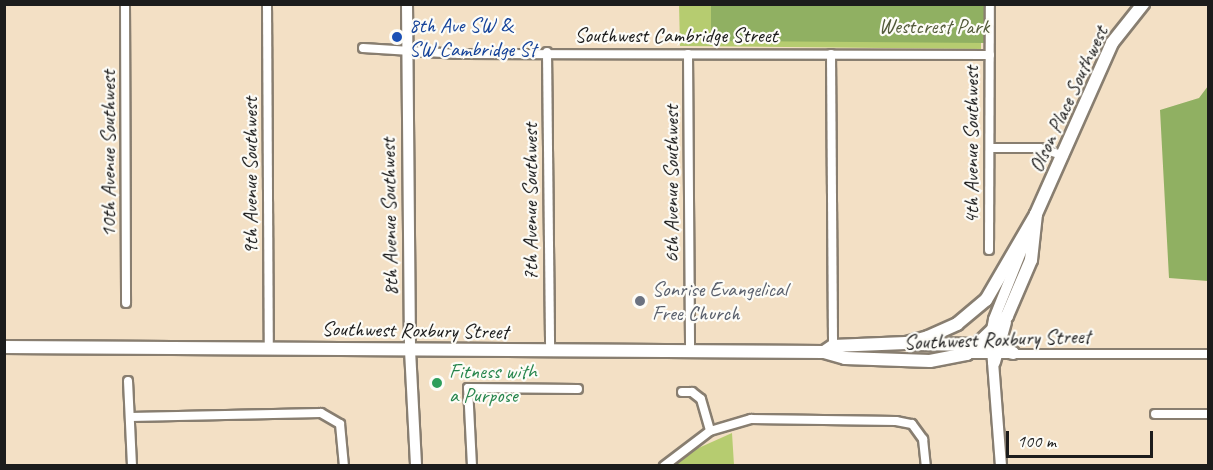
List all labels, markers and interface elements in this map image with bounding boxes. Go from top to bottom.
place label: 8th Ave SW & SW Cambridge St [409,12,536,62]
park label: Westcrest Park [879,13,989,39]
street label: Southwest Cambridge Street [574,22,778,48]
street label: Olson Place Southwest [1023,22,1113,176]
marker: 8th Ave SW & SW Cambridge St [390,30,404,44]
street label: 4th Avenue Southwest [958,66,984,224]
street label: 10th Avenue Southwest [95,70,121,238]
street label: 9th Avenue Southwest [237,97,263,255]
street label: 6th Avenue Southwest [658,105,684,263]
street label: 7th Avenue Southwest [517,123,543,281]
street label: 8th Avenue Southwest [375,138,403,296]
place label: Sonrise Evangelical Free Church [652,276,788,326]
marker: Sonrise Evangelical Free Church [633,294,647,308]
street label: Southwest Roxbury Street [321,316,509,344]
street label: Southwest Roxbury Street [903,323,1091,355]
place label: Fitness with a Purpose [449,358,537,408]
marker: Fitness with a Purpose [430,376,444,390]
scale bar [1009,419,1156,457]
text: 100 m [1017,430,1056,452]

